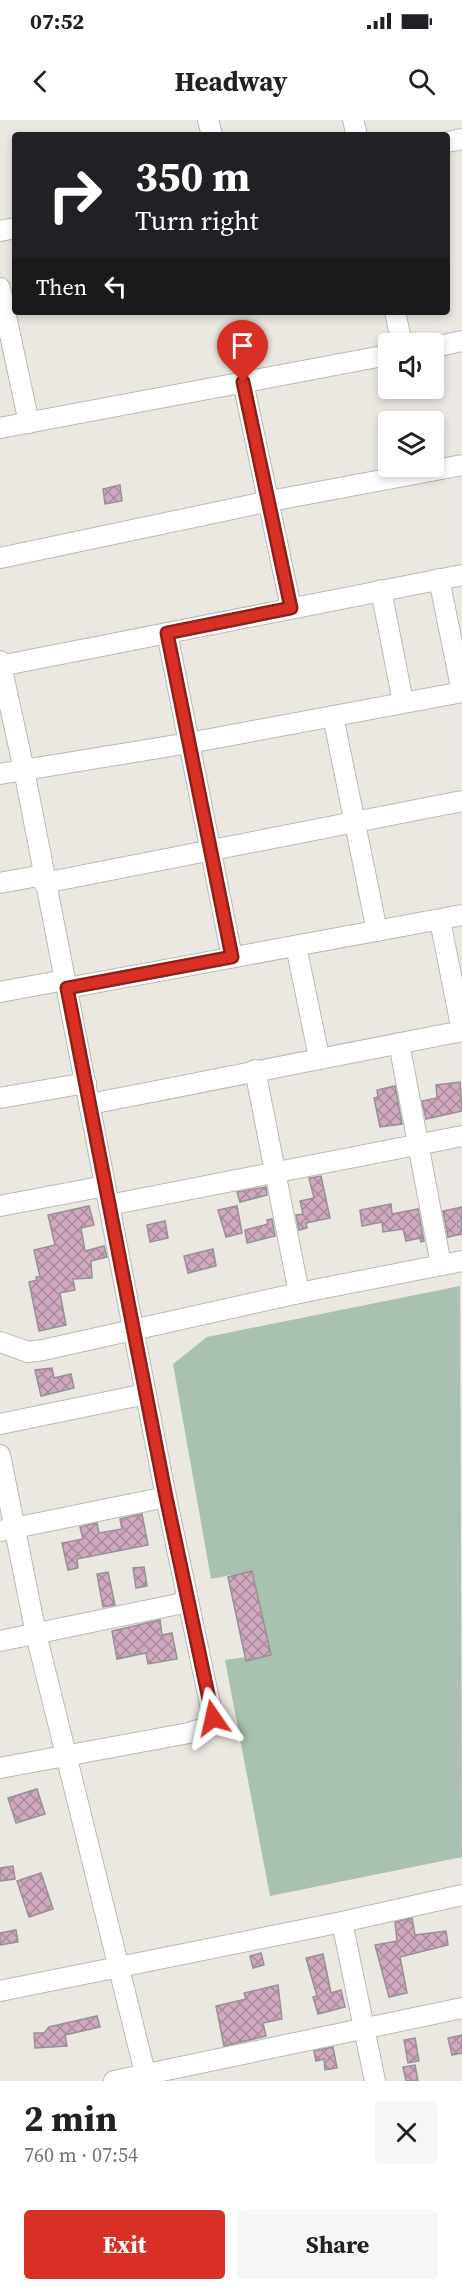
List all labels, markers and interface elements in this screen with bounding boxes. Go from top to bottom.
text: 07:52 [30,6,84,36]
text: Headway [175,63,287,100]
icon: back [24,65,57,98]
icon: search [405,65,438,98]
text: 350 m [135,147,250,205]
icon: right [36,156,114,234]
text: Turn right [135,202,259,239]
icon: left [99,270,132,303]
text: Then [36,272,87,302]
pin [217,320,268,382]
icon: arrive [226,329,259,362]
map controls [378,333,444,477]
button: sound [378,333,444,399]
button: layers [378,411,444,477]
position arrow [181,1686,245,1750]
text: 2 min [24,2094,117,2143]
button: close [375,2101,438,2164]
text: 760 m · 07:54 [24,2141,138,2169]
button: Exit [24,2210,225,2279]
button: Share [237,2210,438,2279]

